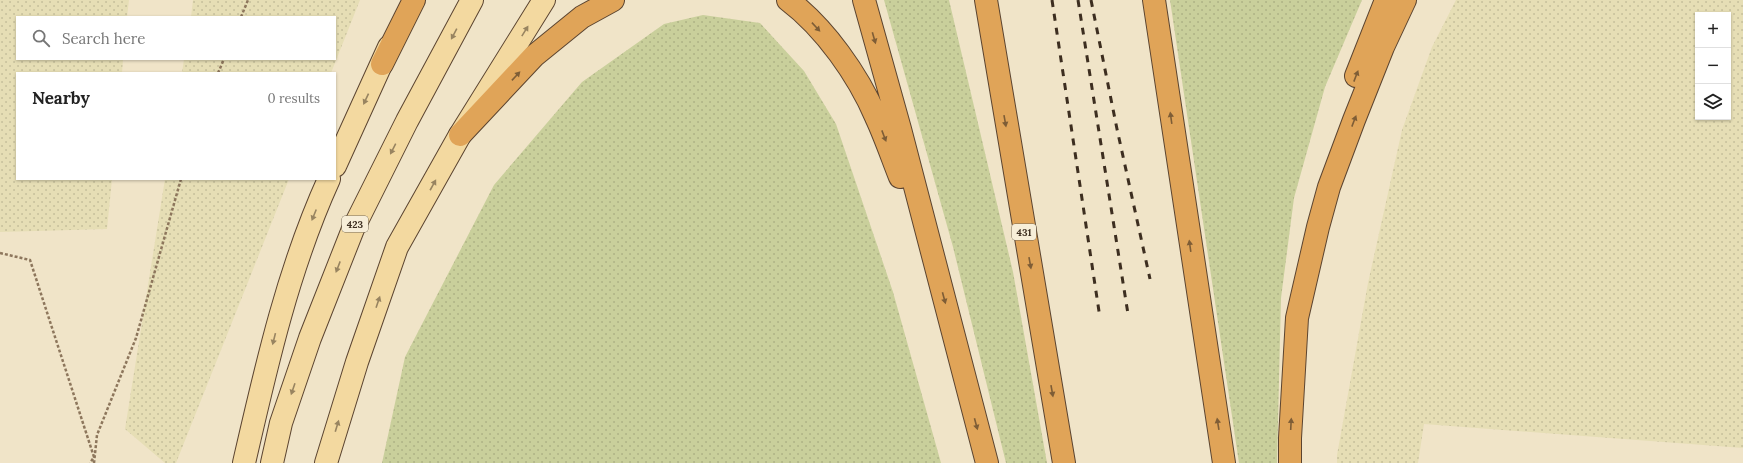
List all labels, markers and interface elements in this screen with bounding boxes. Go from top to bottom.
map controls [1695,12,1731,120]
button: + [1695,12,1731,48]
search box [16,16,336,60]
one-way arrow [811,22,820,31]
one-way arrow [522,25,529,37]
icon: search [30,27,52,49]
one-way arrow [450,28,457,40]
text: Search here [62,29,145,48]
one-way arrow [871,32,877,44]
button: − [1695,48,1731,84]
one-way arrow [1353,69,1359,81]
one-way arrow [511,71,520,81]
button: layers [1695,84,1731,120]
text: Nearby [32,87,90,109]
text: 0 results [268,90,320,107]
one-way arrow [363,94,369,105]
one-way arrow [1168,111,1174,124]
one-way arrow [1352,114,1358,126]
one-way arrow [1003,115,1009,128]
one-way arrow [882,131,888,143]
one-way arrow [390,143,396,155]
one-way arrow [429,179,436,191]
one-way arrow [311,209,317,220]
road number: 423 [342,216,368,232]
road number: 431 [1012,224,1036,240]
one-way arrow [1187,240,1193,252]
one-way arrow [1027,257,1033,269]
one-way arrow [335,261,341,272]
one-way arrow [941,292,947,305]
one-way arrow [375,296,381,308]
one-way arrow [271,333,277,345]
one-way arrow [289,383,295,395]
one-way arrow [1049,385,1055,398]
one-way arrow [974,418,980,431]
one-way arrow [1215,418,1221,431]
one-way arrow [1287,418,1294,430]
one-way arrow [335,419,341,431]

